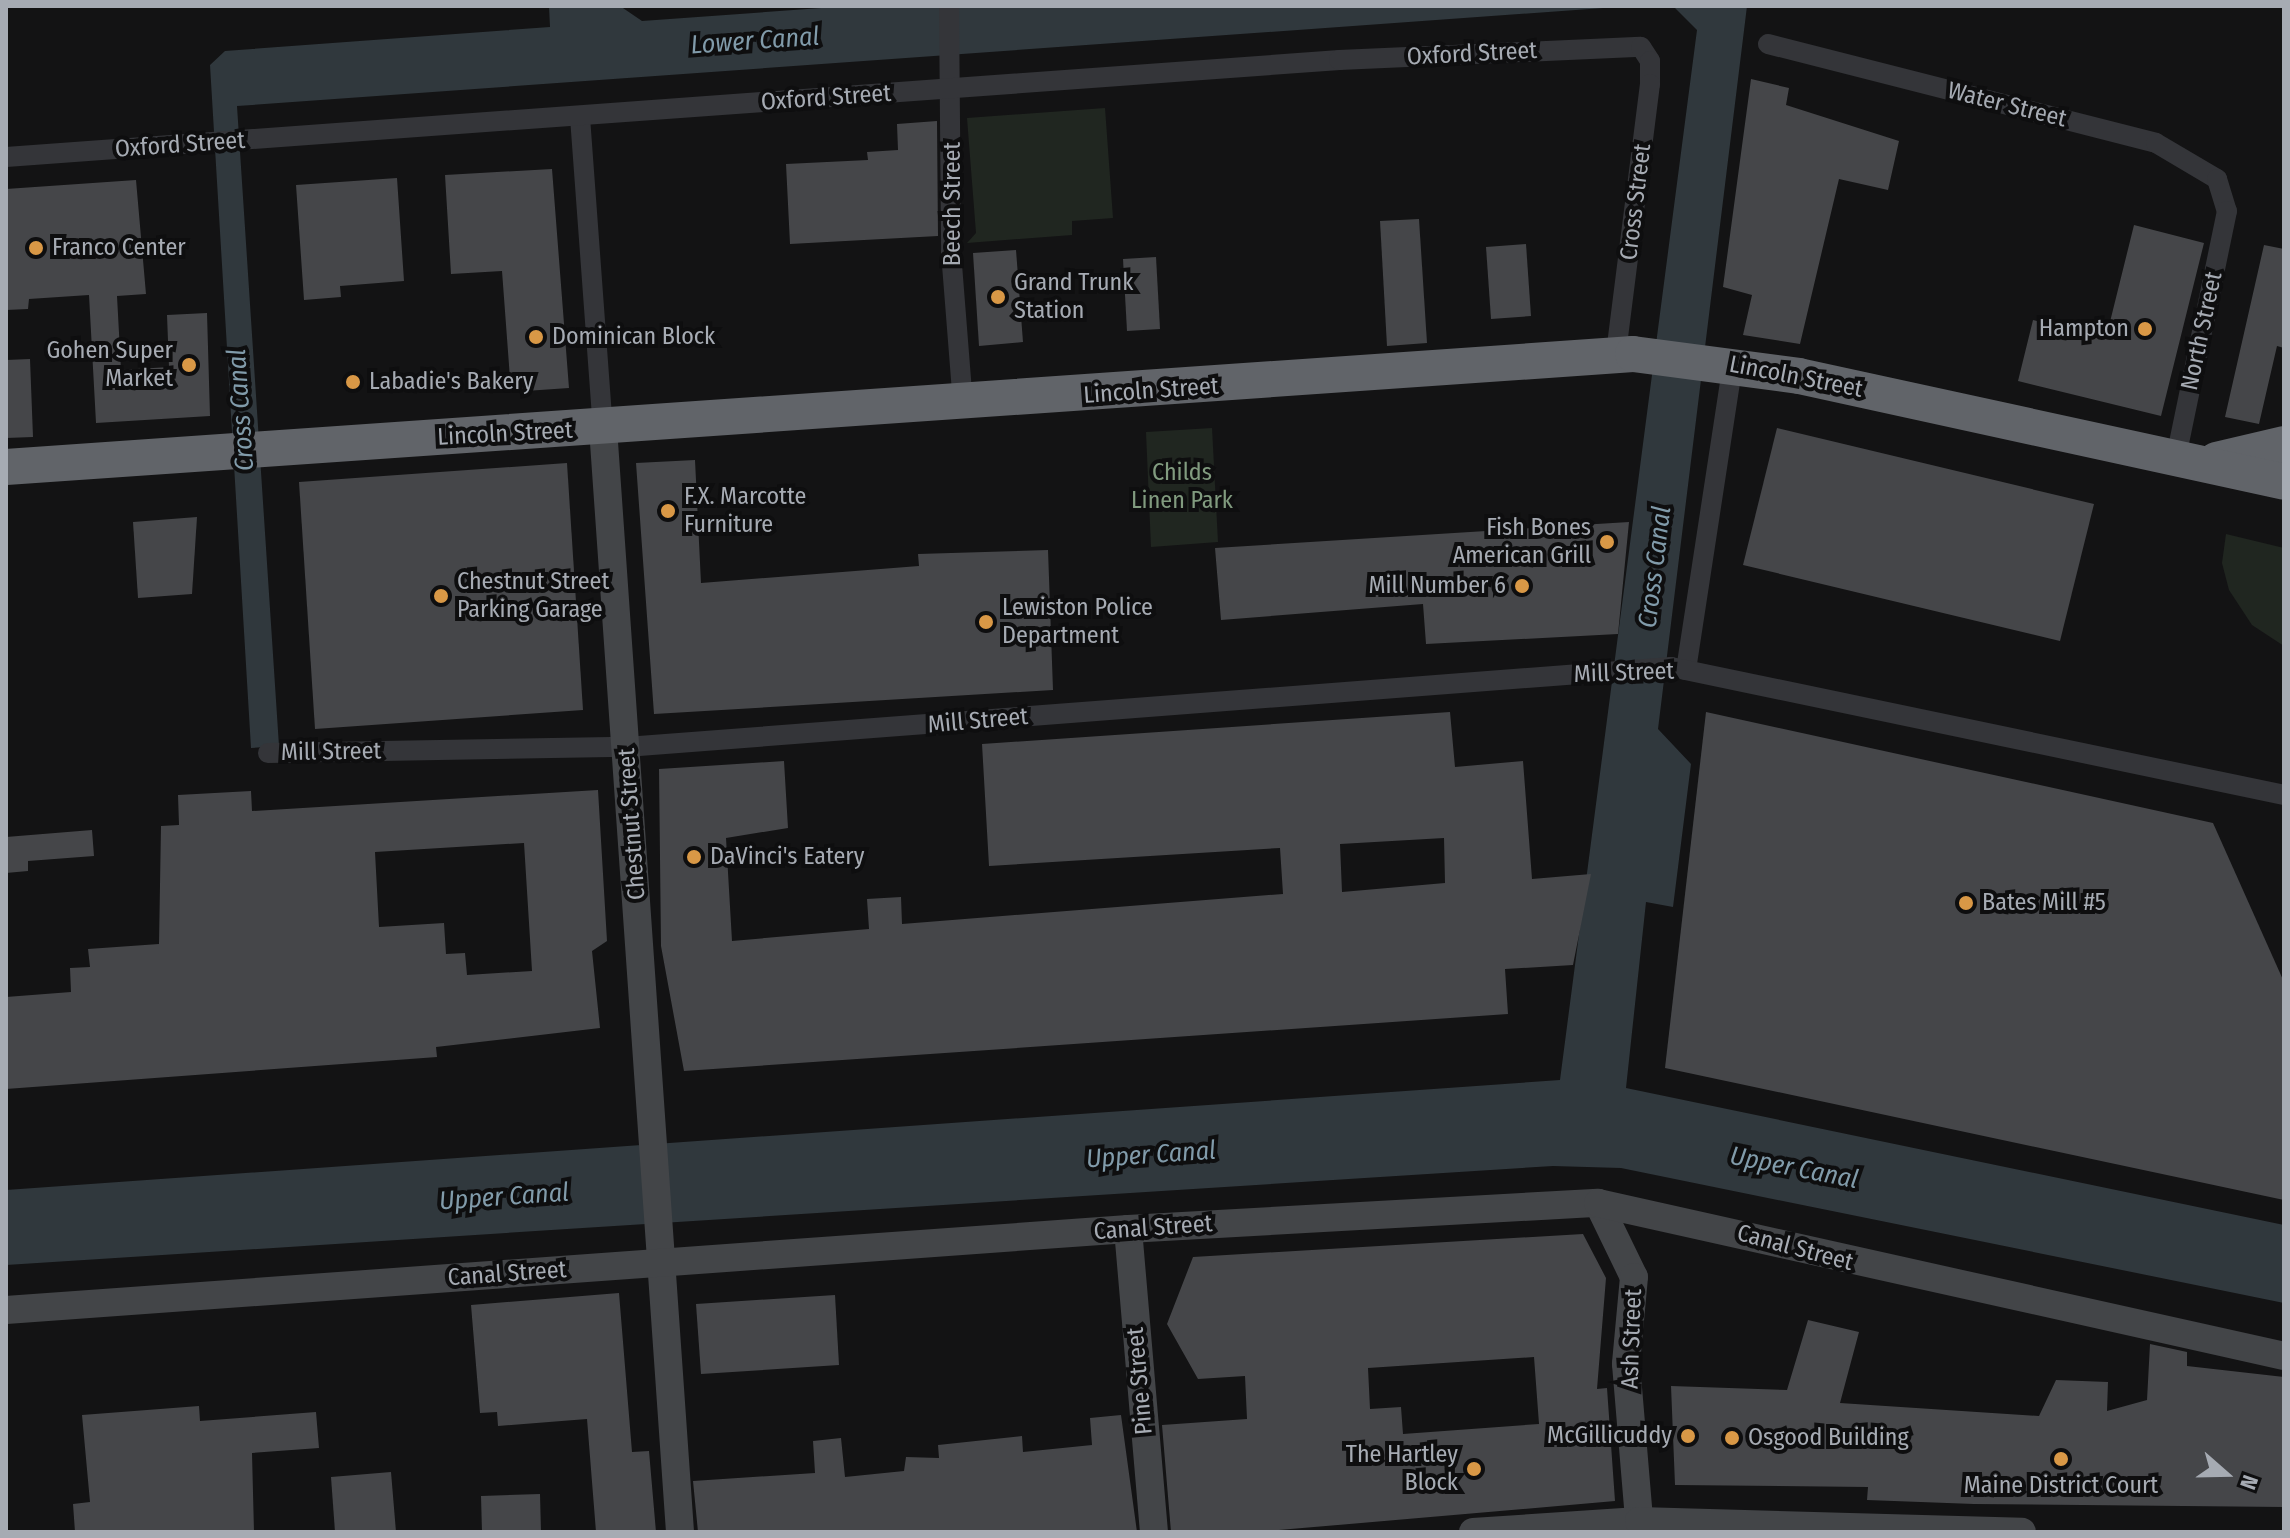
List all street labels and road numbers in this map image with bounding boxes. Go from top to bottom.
street label: Oxford Street [1406,36,1538,72]
street label: Water Street [1945,76,2069,134]
street label: Oxford Street [760,79,892,117]
street label: Oxford Street [114,126,246,164]
street label: Beech Street [939,142,967,266]
street label: Cross Street [1615,142,1657,262]
street label: North Street [2175,269,2229,393]
street label: Lincoln Street [1727,350,1865,404]
street label: Lincoln Street [1082,372,1220,410]
street label: Lincoln Street [437,416,573,452]
street label: Mill Street [1573,657,1675,689]
street label: Mill Street [927,702,1029,740]
street label: Mill Street [281,737,381,767]
street label: Chestnut Street [612,747,652,901]
street label: Canal Street [1093,1209,1213,1247]
street label: Canal Street [1734,1219,1856,1277]
street label: Canal Street [447,1255,567,1293]
street label: Ash Street [1616,1288,1648,1390]
street label: Pine Street [1121,1326,1159,1436]

